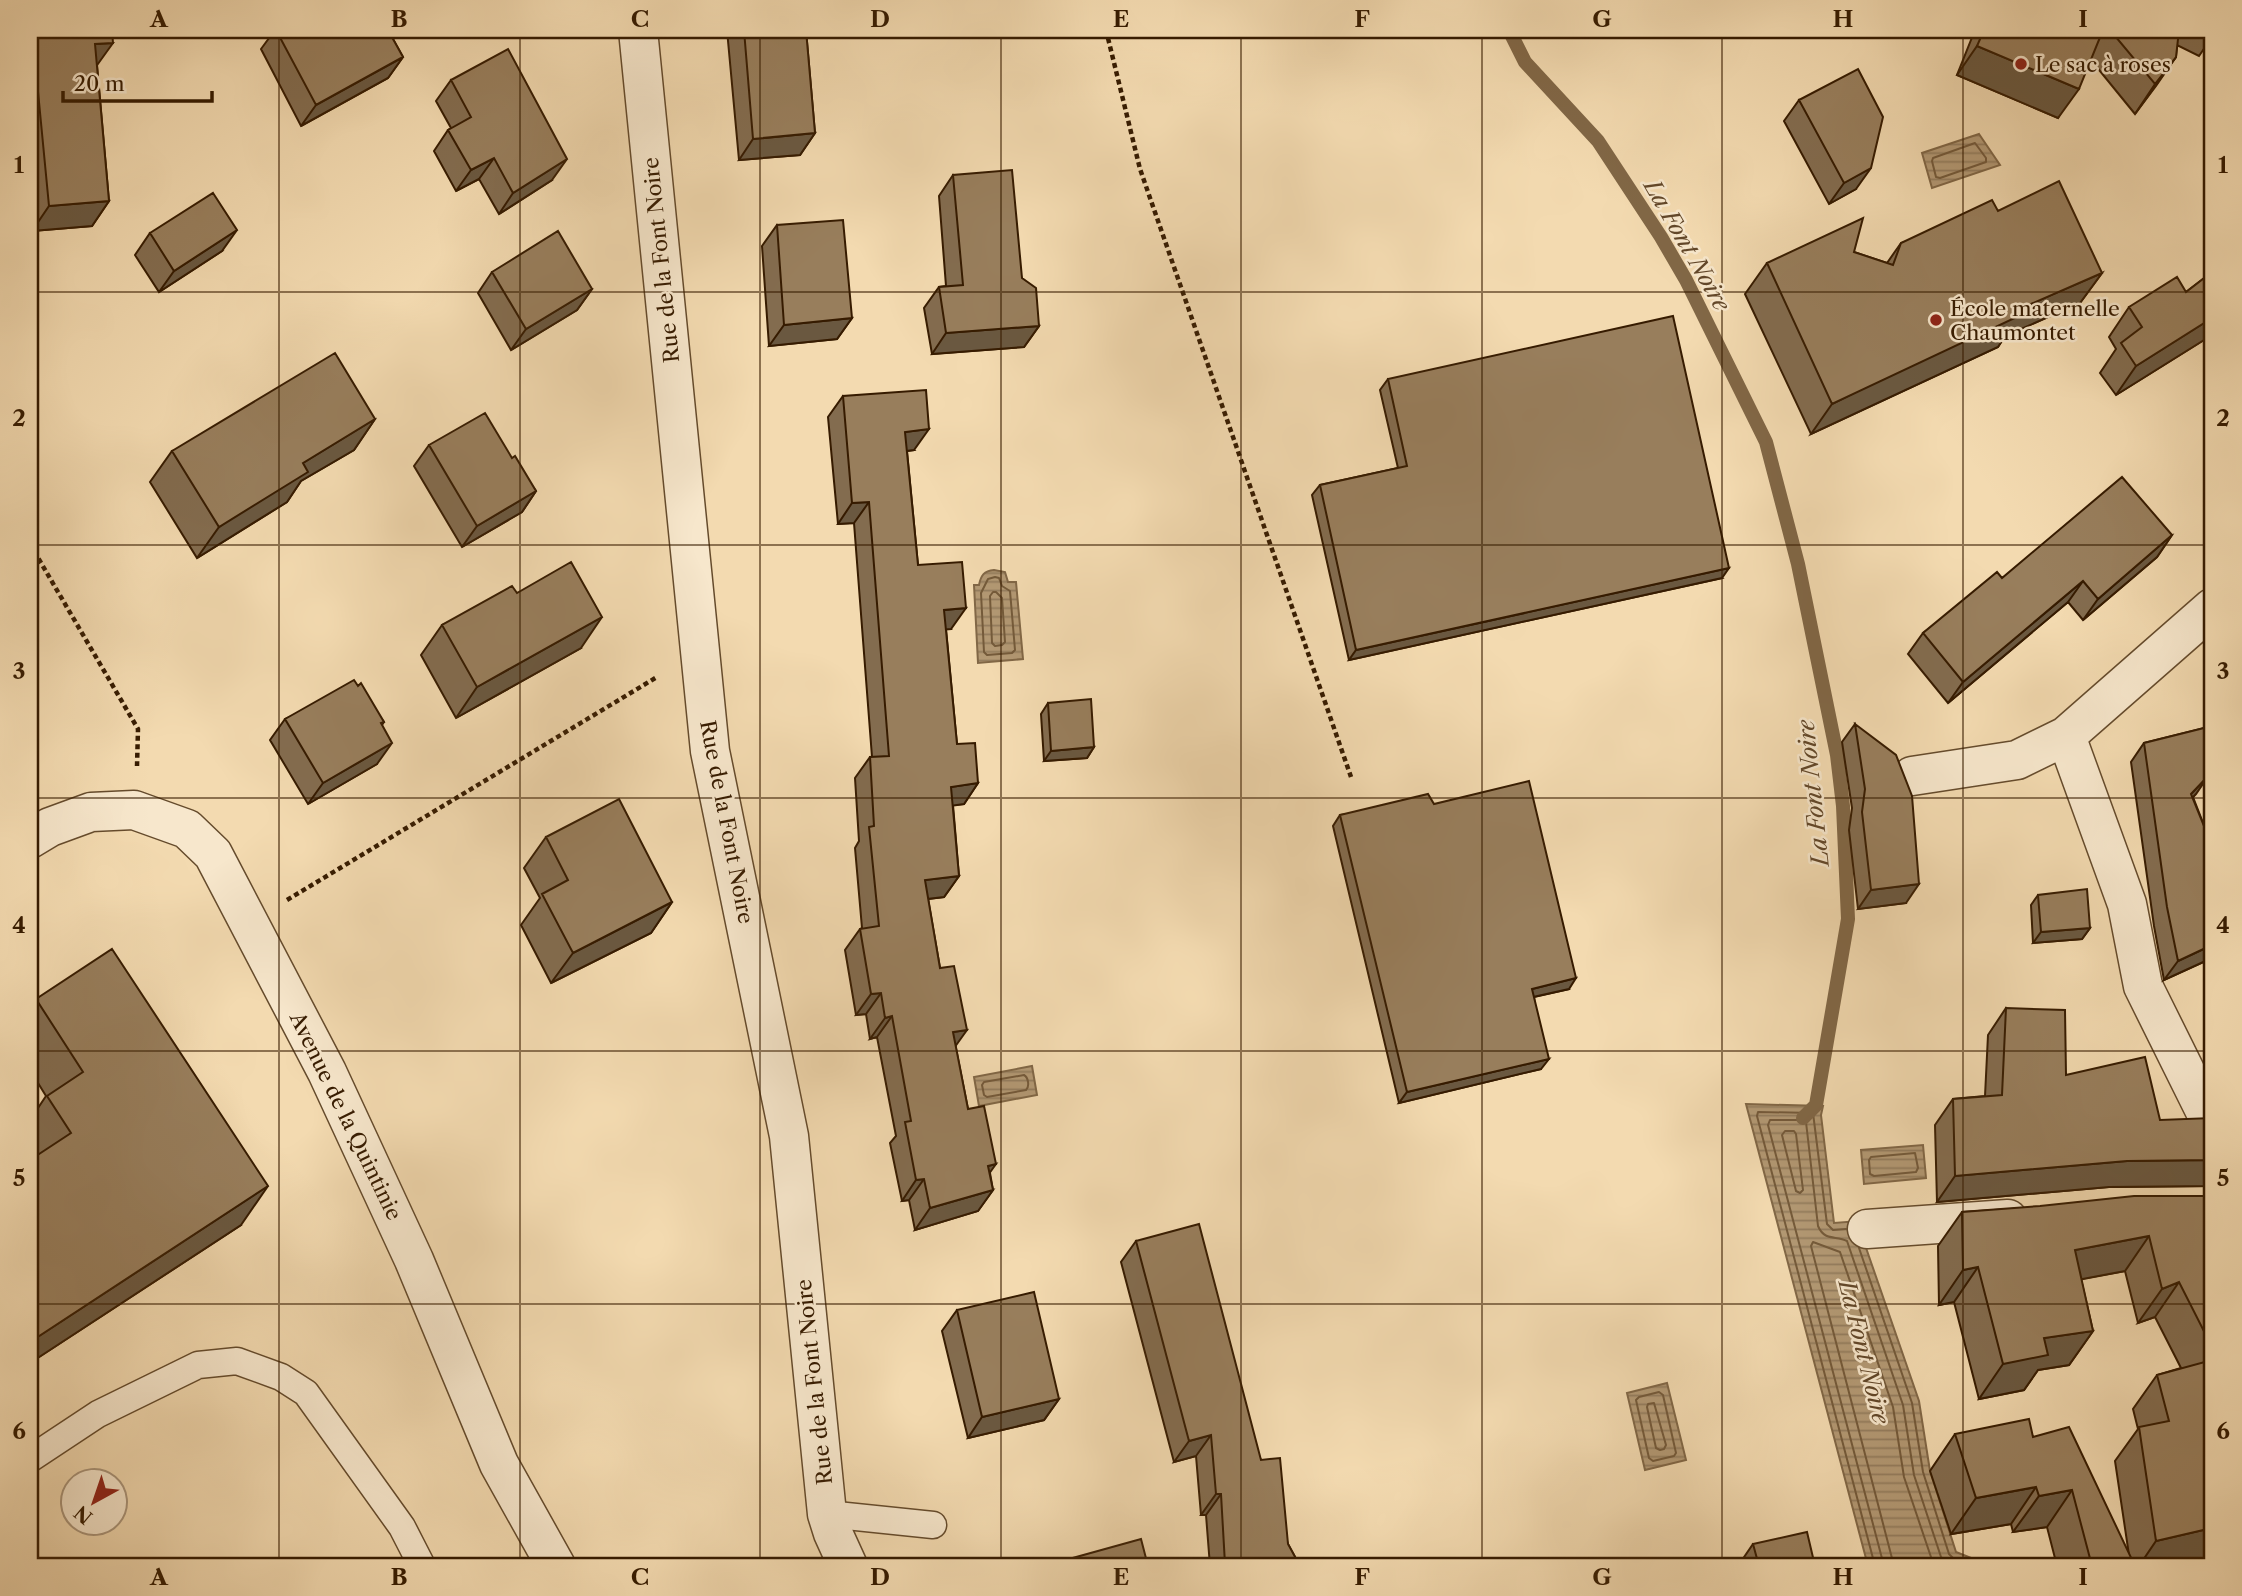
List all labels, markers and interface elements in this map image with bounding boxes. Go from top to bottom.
text: A [149,5,169,33]
text: B [390,5,408,33]
text: C [631,5,649,33]
text: D [870,5,890,33]
text: E [1113,5,1129,33]
text: F [1354,5,1370,33]
text: G [1592,5,1612,33]
text: H [1833,5,1854,33]
text: I [2078,5,2088,33]
place label: Le sac à roses [2035,52,2171,77]
marker: Le sac à roses [2013,56,2029,72]
scale bar [63,60,212,104]
text: 20 m [74,71,125,96]
text: 1 [14,151,25,179]
text: 1 [2218,151,2229,179]
street label: Rue de la Font Noire [638,156,684,364]
water label: La Font Noire [1637,172,1736,317]
place label: École maternelle Chaumontet [1950,296,2120,345]
marker: École maternelle Chaumontet [1928,312,1944,328]
text: 2 [12,404,26,432]
text: 2 [2216,404,2230,432]
text: 3 [13,657,26,685]
text: 3 [2217,657,2230,685]
water label: La Font Noire [1791,717,1835,870]
street label: Rue de la Font Noire [695,718,759,926]
text: 4 [12,911,26,939]
text: 4 [2216,911,2230,939]
street label: Avenue de la Quintinie [284,1007,407,1224]
text: 5 [13,1164,25,1192]
text: 5 [2217,1164,2229,1192]
water label: La Font Noire [1832,1275,1896,1428]
street label: Rue de la Font Noire [791,1278,837,1486]
text: 6 [12,1417,26,1445]
text: 6 [2216,1417,2230,1445]
north arrow [60,1466,130,1536]
text: N [70,1501,97,1529]
text: A [149,1563,169,1591]
text: B [390,1563,408,1591]
text: C [631,1563,649,1591]
text: D [870,1563,890,1591]
text: E [1113,1563,1129,1591]
text: F [1354,1563,1370,1591]
text: G [1592,1563,1612,1591]
text: H [1833,1563,1854,1591]
text: I [2078,1563,2088,1591]

